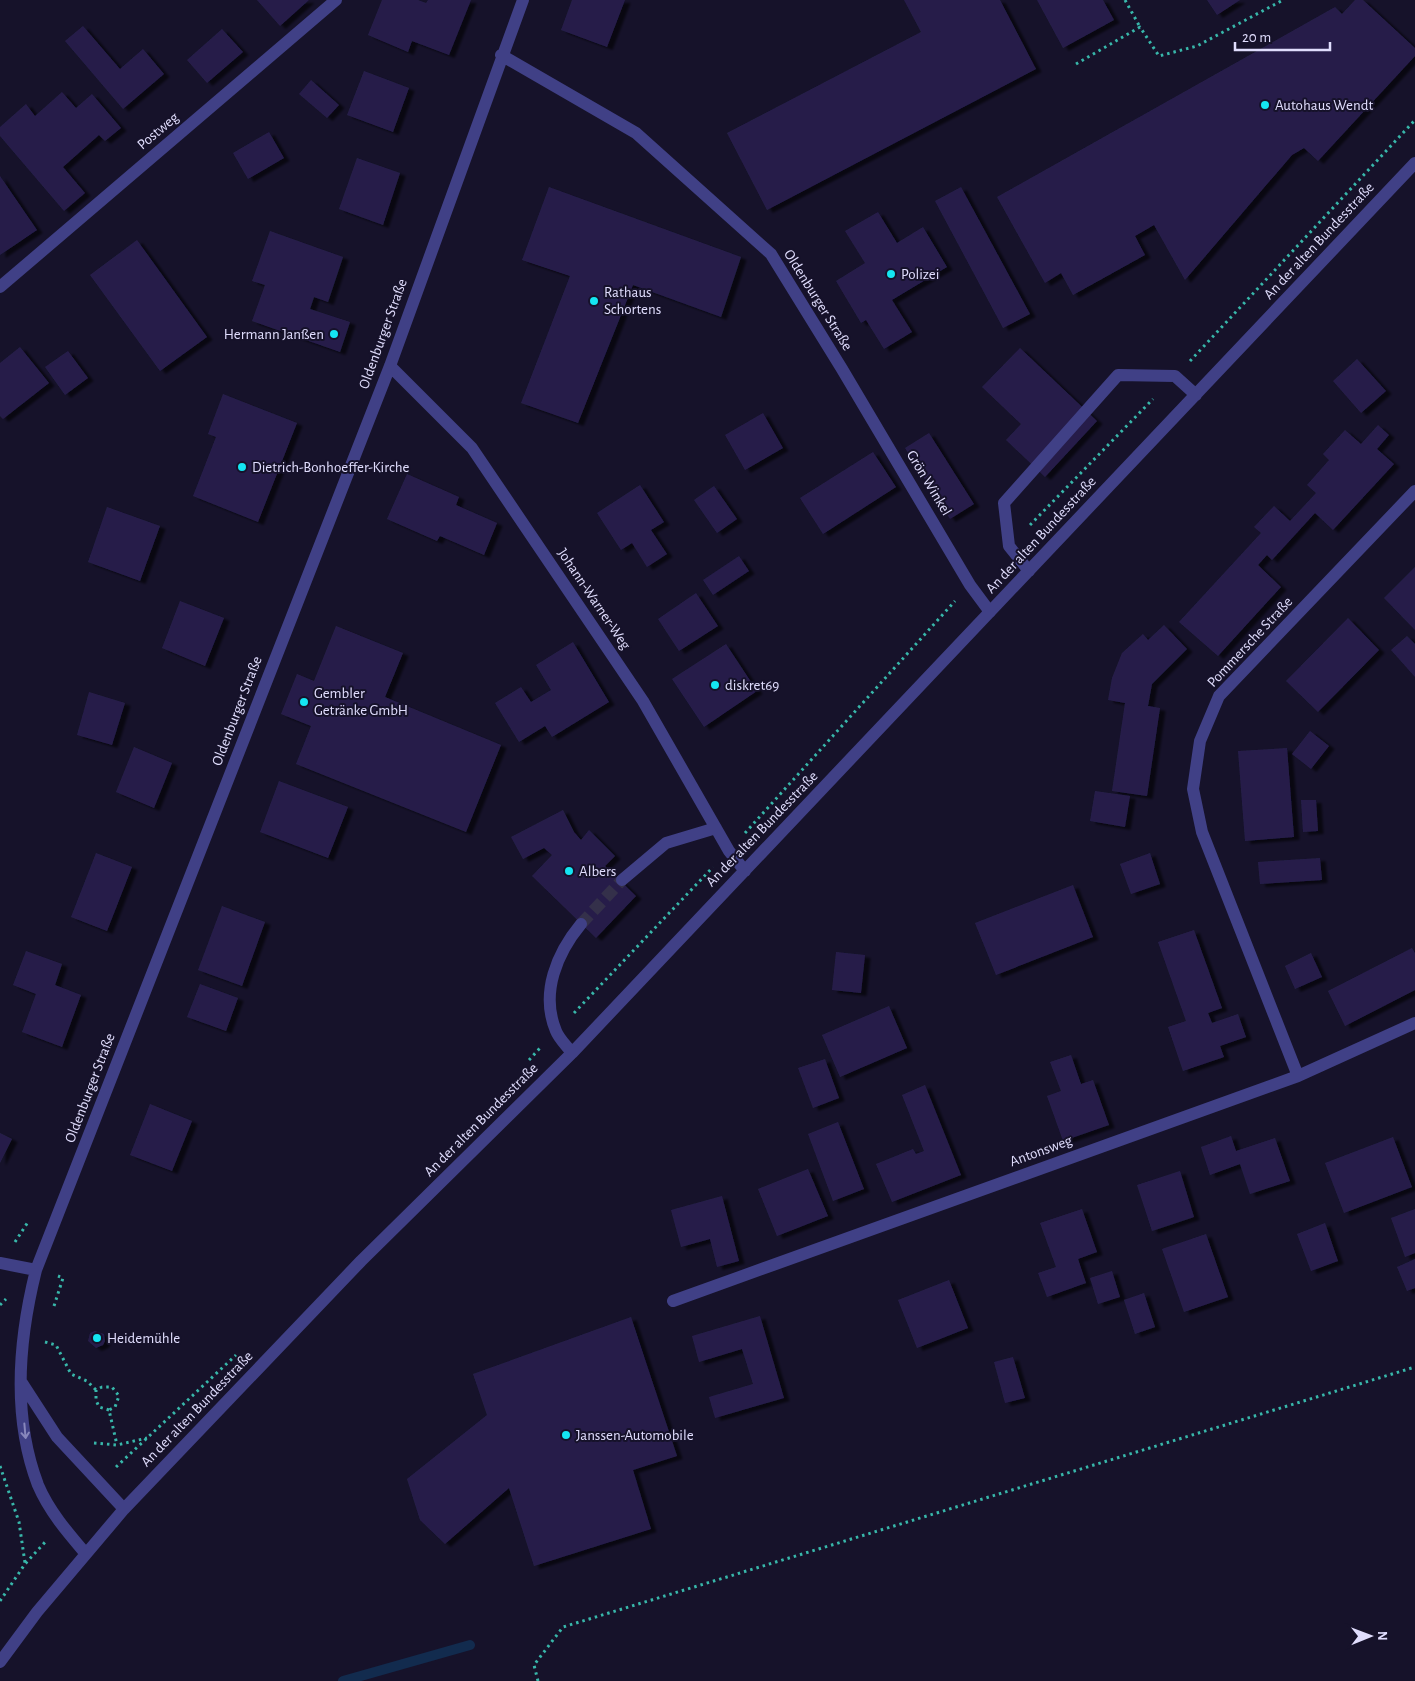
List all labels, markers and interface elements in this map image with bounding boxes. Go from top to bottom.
scale bar [1235,20,1330,52]
text: 20 m [1242,30,1271,45]
place label: Autohaus Wendt [1275,98,1374,113]
marker: Autohaus Wendt [1259,99,1271,111]
street label: Postweg [134,109,182,152]
street label: An der alten Bundesstraße [1261,180,1377,302]
street label: Oldenburger Straße [781,247,855,353]
place label: Polizei [901,267,939,282]
marker: Polizei [885,268,897,280]
street label: Oldenburger Straße [356,277,410,391]
place label: Rathaus Schortens [604,285,661,317]
marker: Rathaus Schortens [588,295,600,307]
place label: Hermann Janßen [224,327,324,342]
marker: Hermann Janßen [328,328,340,340]
street label: Grön Winkel [904,448,954,518]
place label: Dietrich-Bonhoeffer-Kirche [252,460,410,475]
marker: Dietrich-Bonhoeffer-Kirche [236,461,248,473]
street label: An der alten Bundesstraße [983,474,1099,596]
street label: Johann-Warner-Weg [555,546,634,653]
street label: Pommersche Straße [1205,594,1296,690]
street label: Oldenburger Straße [209,654,265,768]
place label: diskret69 [725,678,779,693]
marker: diskret69 [709,679,721,691]
place label: Gembler Getränke GmbH [314,686,408,718]
marker: Gembler Getränke GmbH [298,696,310,708]
street label: An der alten Bundesstraße [703,768,821,890]
place label: Albers [579,864,616,879]
marker: Albers [563,865,575,877]
street label: Oldenburger Straße [62,1031,118,1145]
street label: An der alten Bundesstraße [421,1060,541,1180]
street label: Antonsweg [1008,1133,1075,1169]
place label: Heidemühle [107,1331,180,1346]
marker: Heidemühle [91,1332,103,1344]
street label: An der alten Bundesstraße [138,1348,256,1470]
one-way arrow [20,1423,30,1439]
place label: Janssen-Automobile [576,1428,694,1443]
marker: Janssen-Automobile [560,1429,572,1441]
north arrow [1345,1611,1395,1661]
text: N [1375,1631,1389,1641]

